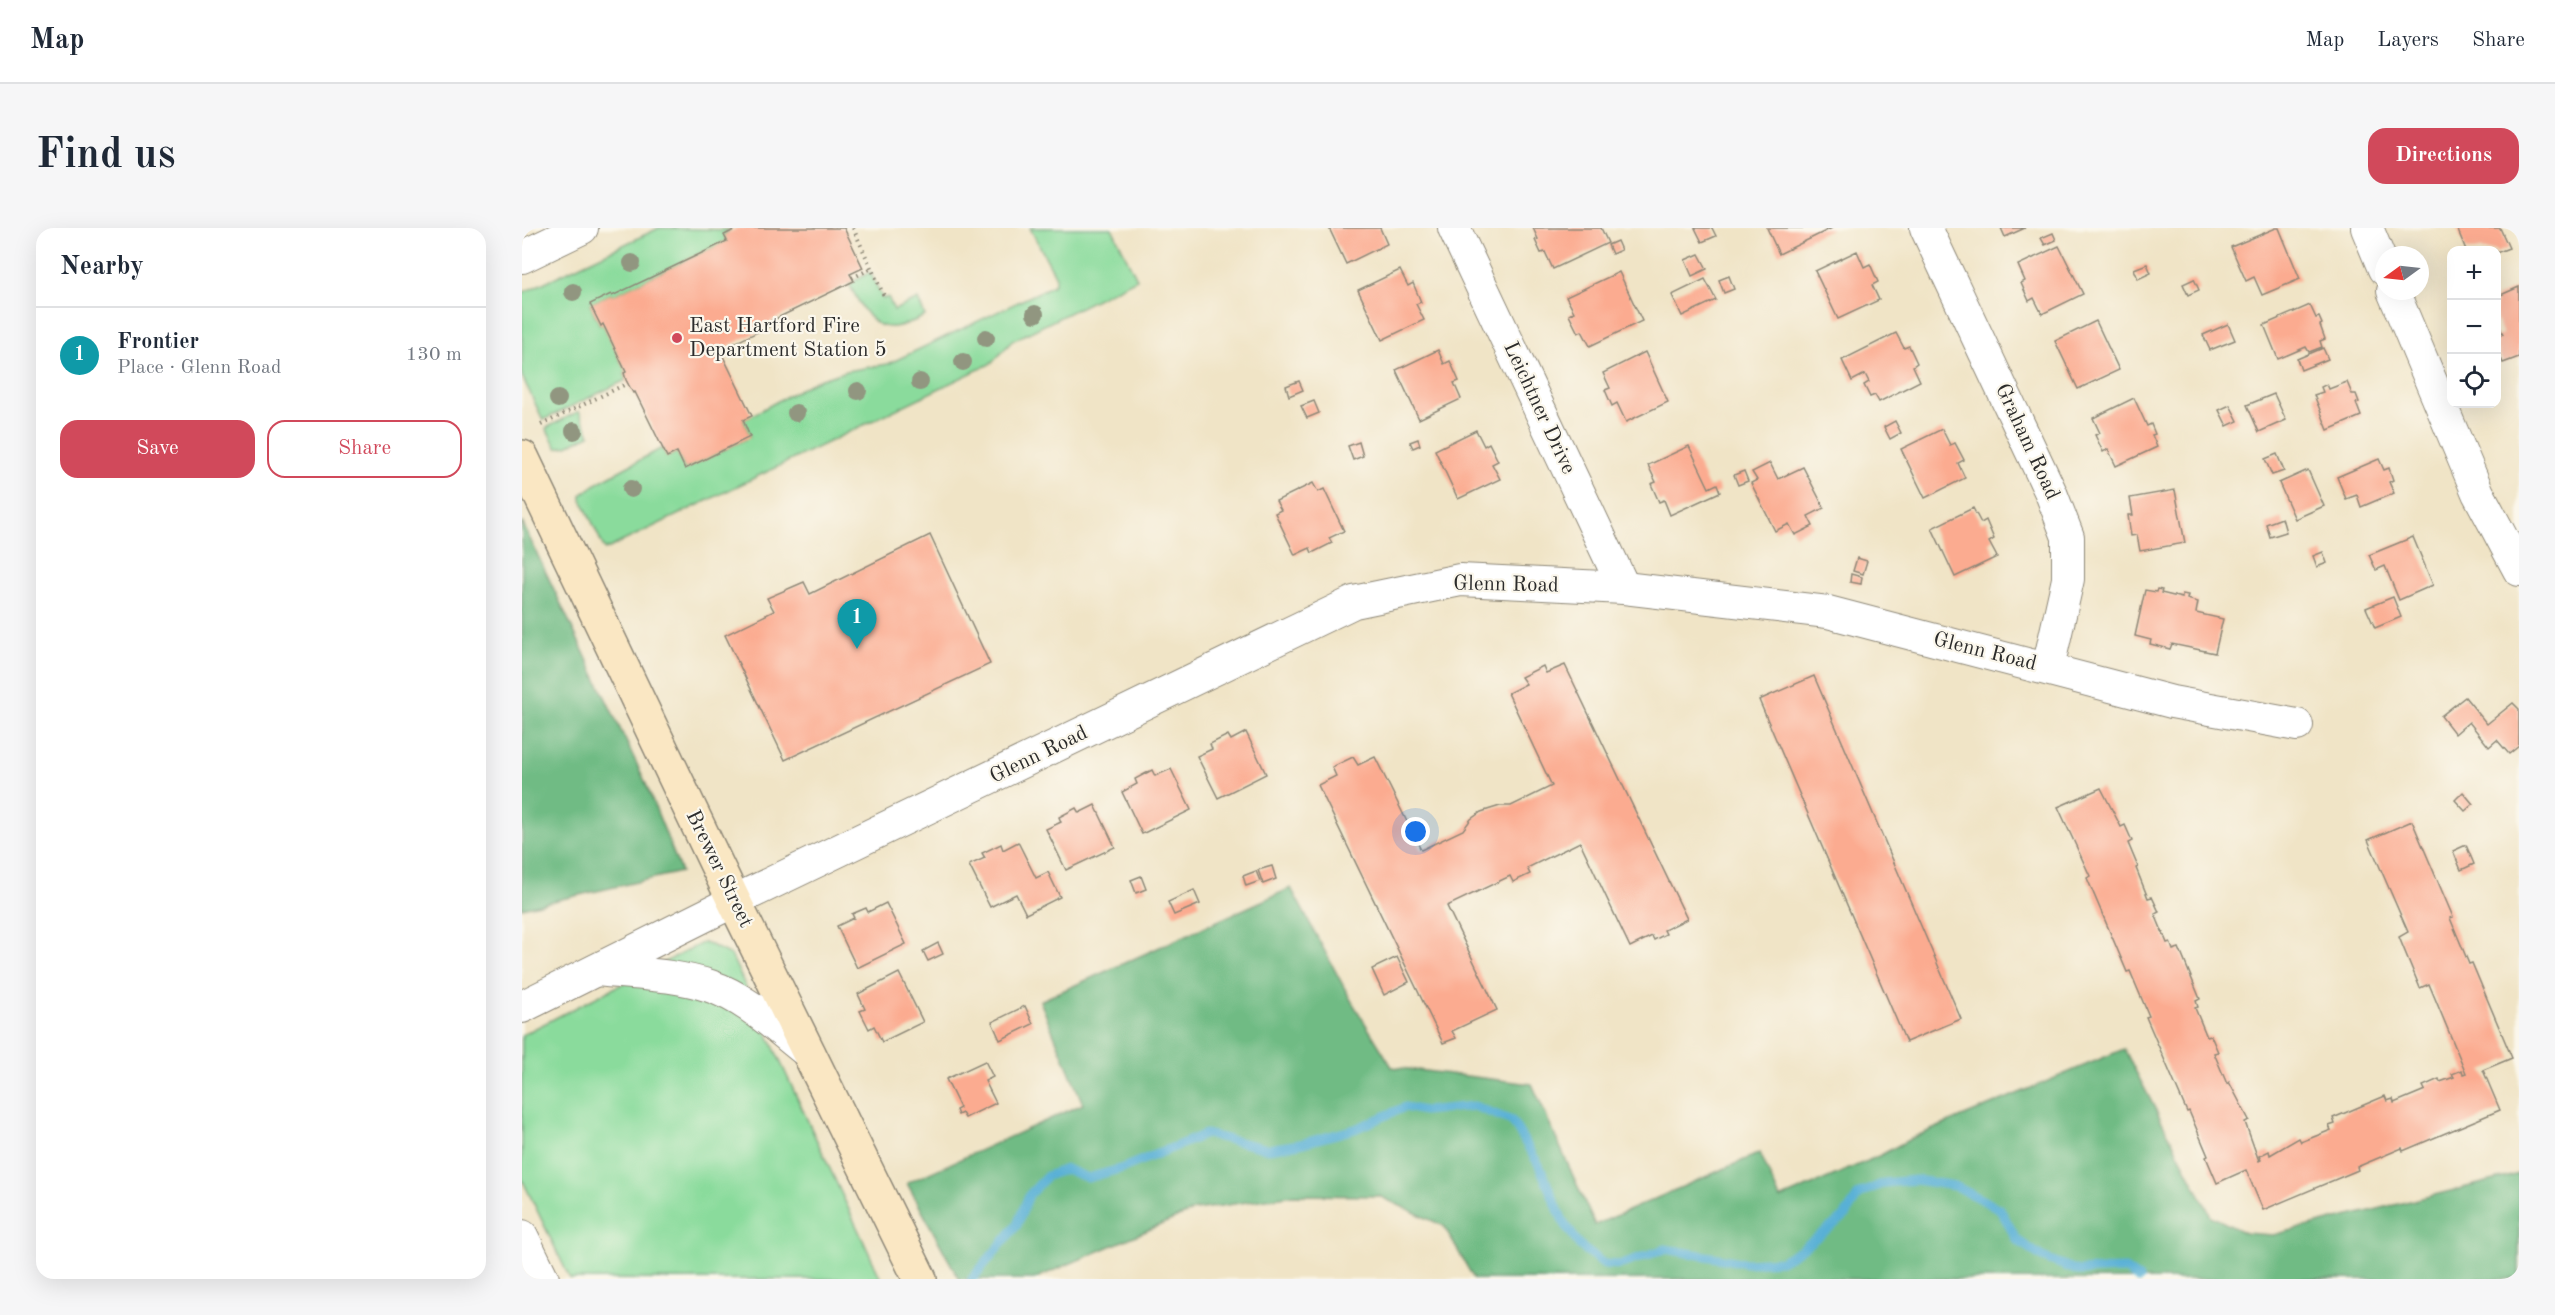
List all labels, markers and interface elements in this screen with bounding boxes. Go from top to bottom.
text: Map [30,27,84,55]
text: Map [2305,30,2344,51]
text: Layers [2377,30,2439,51]
text: Share [2472,30,2525,51]
button: Directions [2368,128,2519,184]
text: Find us [36,135,175,177]
north arrow [2375,246,2429,300]
map controls [2447,246,2501,408]
button: + [2447,246,2501,300]
text: Nearby [60,254,144,280]
button: − [2447,300,2501,354]
place label: East Hartford Fire Department Station 5 [689,316,887,361]
text: Frontier [117,331,199,353]
marker: East Hartford Fire Department Station 5 [670,331,684,345]
street label: Leichtner Drive [1499,339,1579,477]
text: 1 [74,345,85,365]
text: 130 m [406,345,462,365]
button: locate [2447,354,2501,408]
text: Place · Glenn Road [117,358,281,378]
street label: Graham Road [1991,381,2063,503]
button: Save [60,420,255,478]
button: Share [267,420,462,478]
street label: Glenn Road [1453,574,1559,596]
pin: 1 [838,600,876,649]
street label: Glenn Road [1931,629,2039,675]
street label: Glenn Road [987,722,1091,788]
street label: Brewer Street [682,807,756,931]
your location [1401,817,1430,846]

